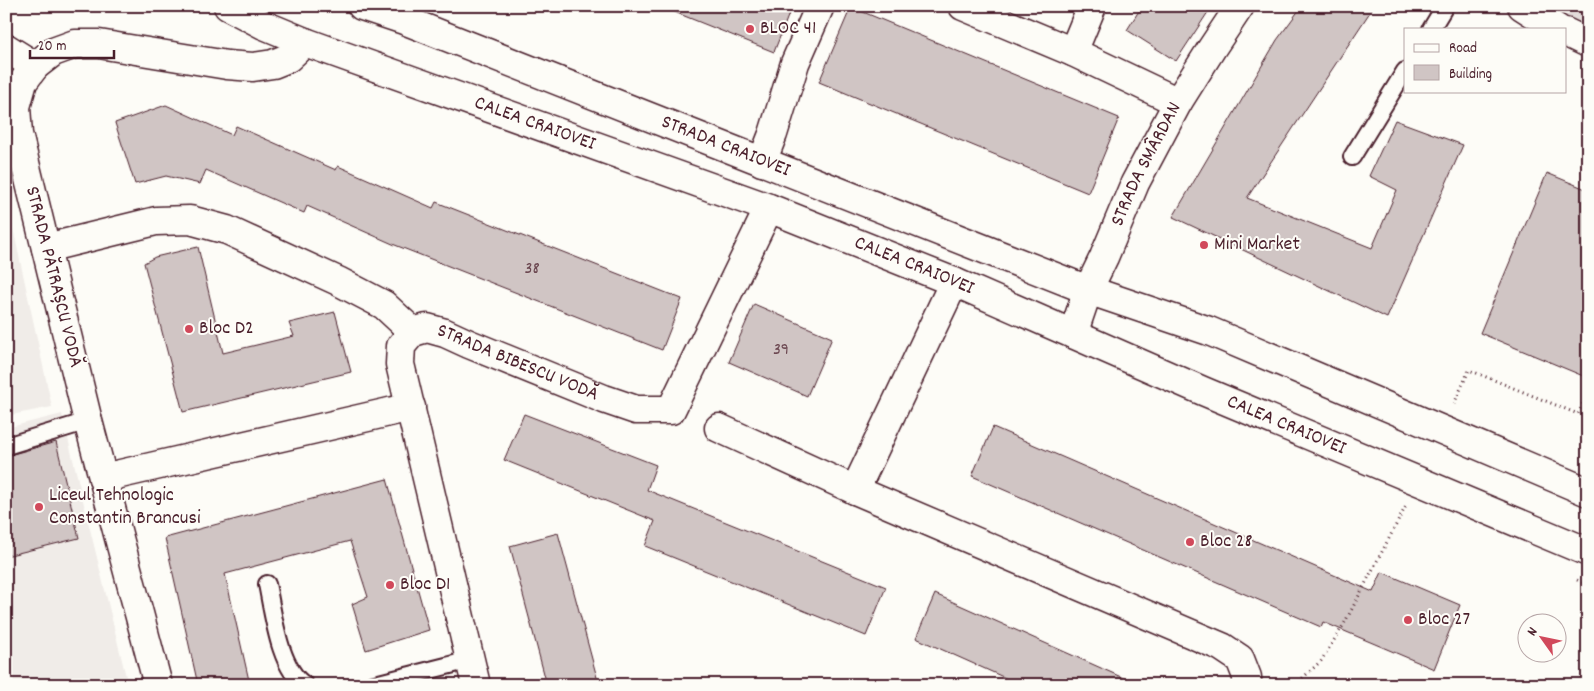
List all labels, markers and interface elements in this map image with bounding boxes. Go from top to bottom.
place label: BLOC 41 [760,15,816,43]
marker: BLOC 41 [744,23,756,35]
scale bar [30,28,114,60]
legend [1404,28,1566,92]
text: 20 m [38,36,66,58]
text: Road [1449,38,1477,60]
text: Building [1449,64,1492,86]
street label: CALEA CRAIOVEI [470,90,599,159]
street label: STRADA SMÂRDAN [1104,98,1189,231]
street label: STRADA CRAIOVEI [657,109,794,185]
street label: STRADA PĂTRAȘCU VODĂ [17,184,89,370]
street label: CALEA CRAIOVEI [850,229,978,303]
place label: Mini Market [1214,231,1300,259]
marker: Mini Market [1198,239,1210,251]
house number: 38 [524,257,540,282]
place label: Bloc D2 [199,315,254,343]
street label: STRADA BIBESCU VODĂ [434,317,602,409]
marker: Bloc D2 [183,323,195,335]
house number: 39 [773,338,789,363]
street label: CALEA CRAIOVEI [1222,388,1350,463]
place label: Liceul Tehnologic Constantin Brancusi [49,482,201,533]
marker: Liceul Tehnologic Constantin Brancusi [33,501,45,513]
place label: Bloc 28 [1200,528,1253,556]
marker: Bloc 28 [1184,536,1196,548]
place label: Bloc D1 [400,571,450,599]
marker: Bloc D1 [384,579,396,591]
place label: Bloc 27 [1418,606,1470,634]
marker: Bloc 27 [1402,614,1414,626]
north arrow [1516,614,1566,664]
text: N [1523,624,1543,640]

